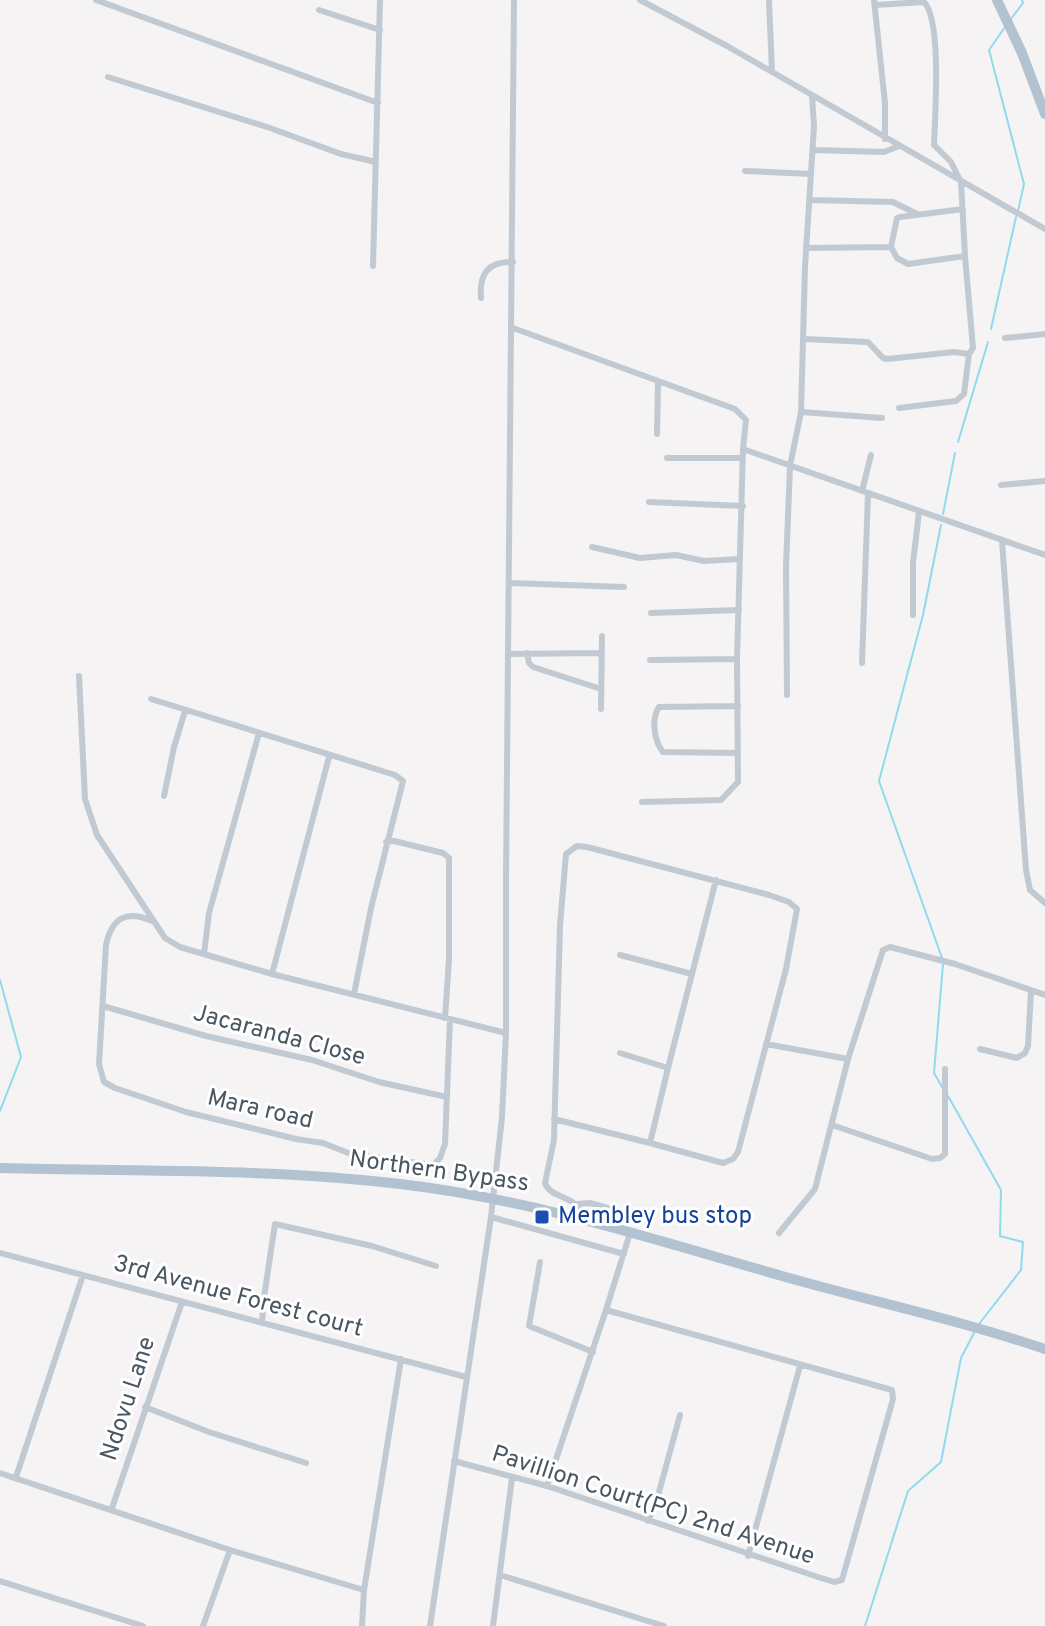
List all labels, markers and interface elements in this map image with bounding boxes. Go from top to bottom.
street label: Jacaranda Close [190,999,368,1073]
street label: Mara road [204,1083,316,1137]
street label: Northern Bypass [347,1145,531,1199]
place label: Membley bus stop [558,1202,752,1232]
marker: Membley bus stop [533,1208,551,1226]
street label: 3rd Avenue Forest court [110,1249,366,1345]
street label: Ndovu Lane [95,1333,163,1465]
street label: Pavillion Court(PC) 2nd Avenue [488,1440,818,1572]

